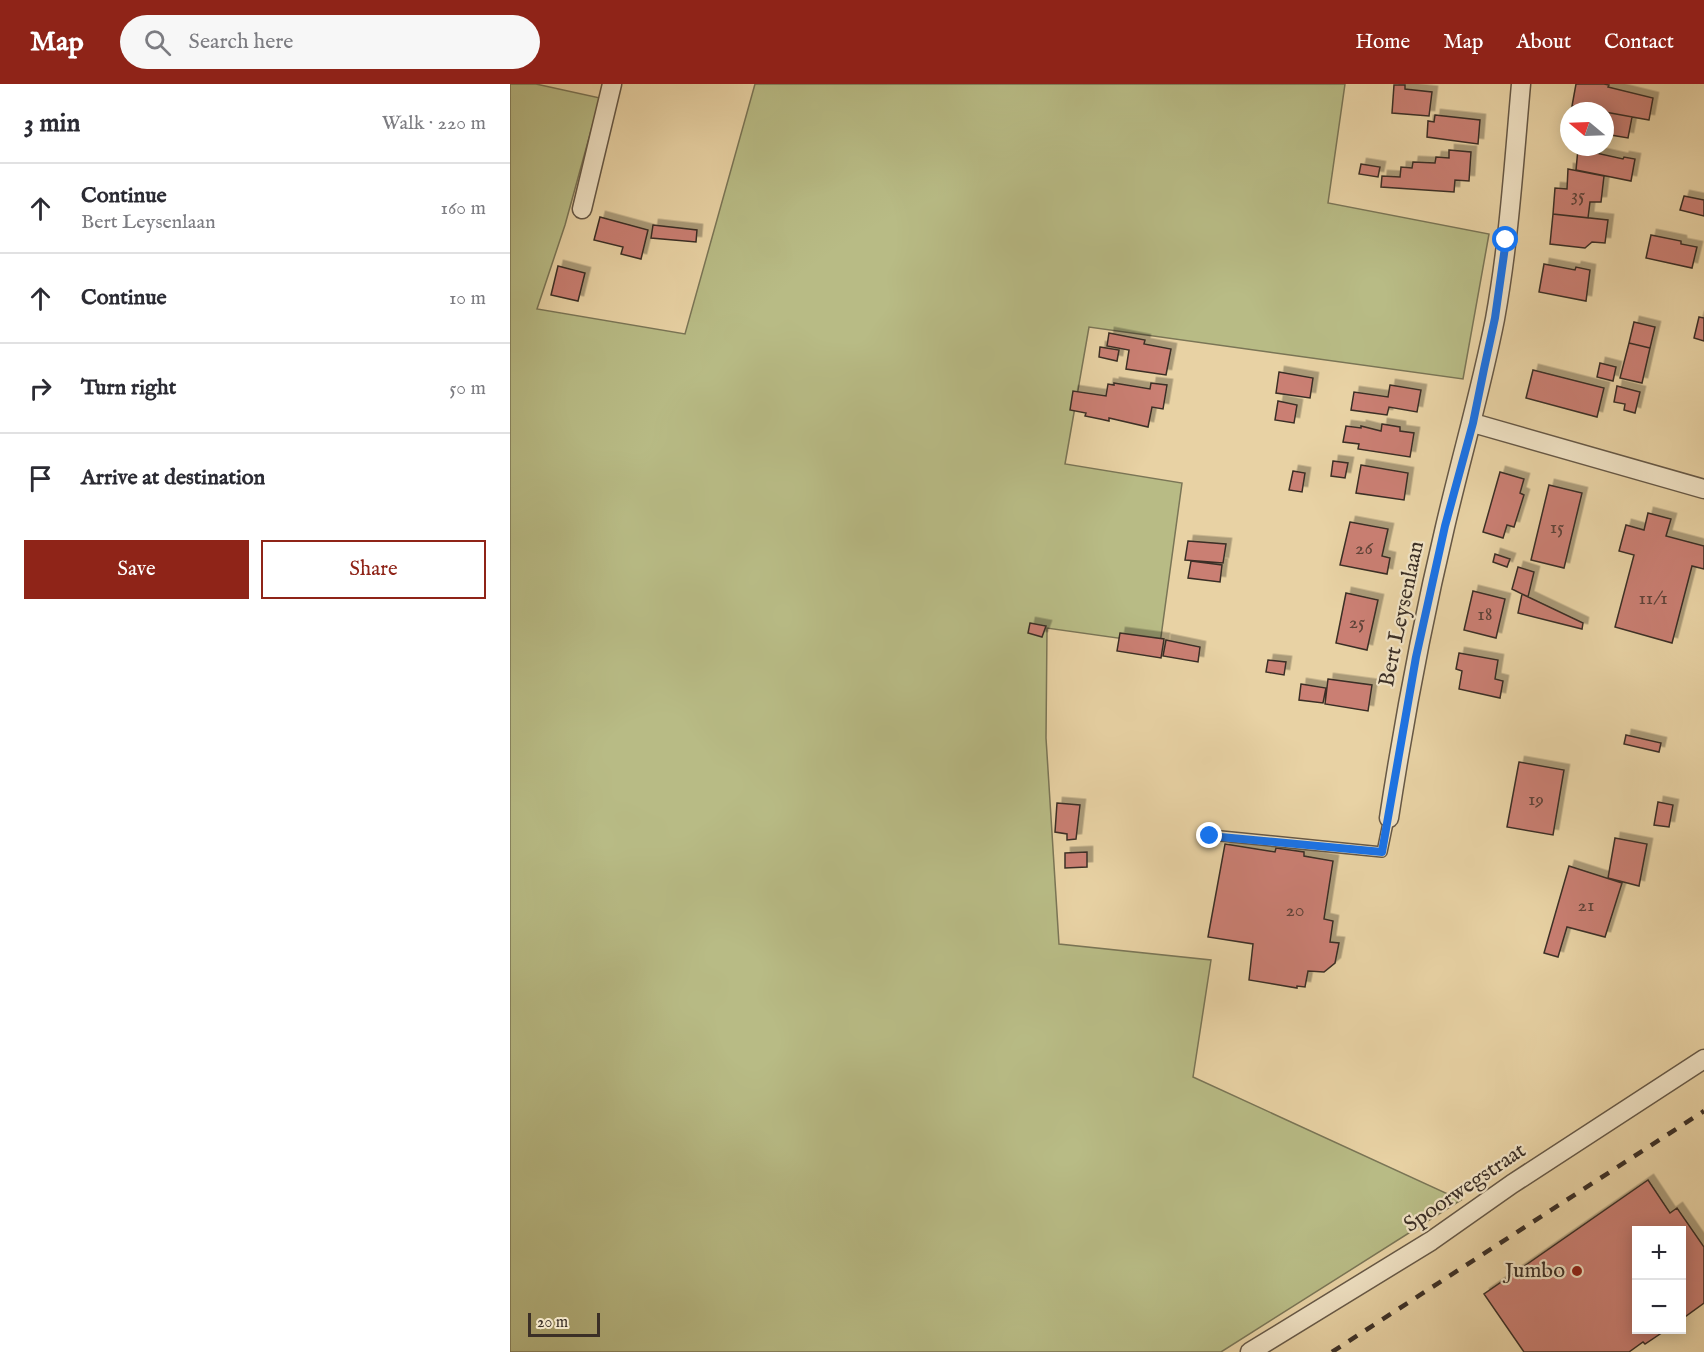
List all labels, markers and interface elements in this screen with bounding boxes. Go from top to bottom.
search box [120,15,540,69]
text: Map [30,25,84,60]
icon: search [141,26,174,59]
text: Search here [189,28,293,56]
text: Home [1355,29,1410,56]
text: Map [1443,29,1483,56]
text: About [1516,29,1571,56]
text: Contact [1604,29,1674,56]
north arrow [1560,102,1614,156]
text: 3 min [24,107,80,140]
text: Walk · 220 m [382,111,486,136]
text: Continue [81,182,167,210]
house number: 35 [1571,183,1585,208]
icon: ahead [24,192,57,225]
text: 160 m [440,196,486,221]
text: Bert Leysenlaan [81,210,216,235]
route start [1492,226,1518,252]
icon: ahead [24,282,57,315]
text: Continue [81,284,167,312]
text: 10 m [449,286,486,311]
icon: right [24,372,57,405]
text: Turn right [81,374,176,402]
text: 50 m [449,376,486,401]
icon: arrive [24,462,57,495]
text: Arrive at destination [81,464,265,492]
house number: 15 [1550,515,1564,540]
house number: 26 [1355,536,1373,561]
street label: Bert Leysenlaan [1373,538,1431,689]
button: Save [24,540,249,599]
button: Share [261,540,486,599]
house number: 11/1 [1638,586,1668,611]
house number: 18 [1477,602,1493,627]
house number: 25 [1349,610,1365,635]
house number: 19 [1528,787,1544,812]
route end [1196,822,1222,848]
house number: 21 [1578,893,1594,918]
house number: 20 [1285,898,1305,923]
street label: Spoorwegstraat [1399,1137,1532,1239]
map controls [1632,1226,1686,1334]
button: + [1632,1226,1686,1280]
place label: Jumbo [1502,1257,1565,1285]
marker: Jumbo [1570,1264,1584,1278]
button: − [1632,1280,1686,1334]
scale bar [528,1310,600,1338]
text: 20 m [537,1313,568,1333]

